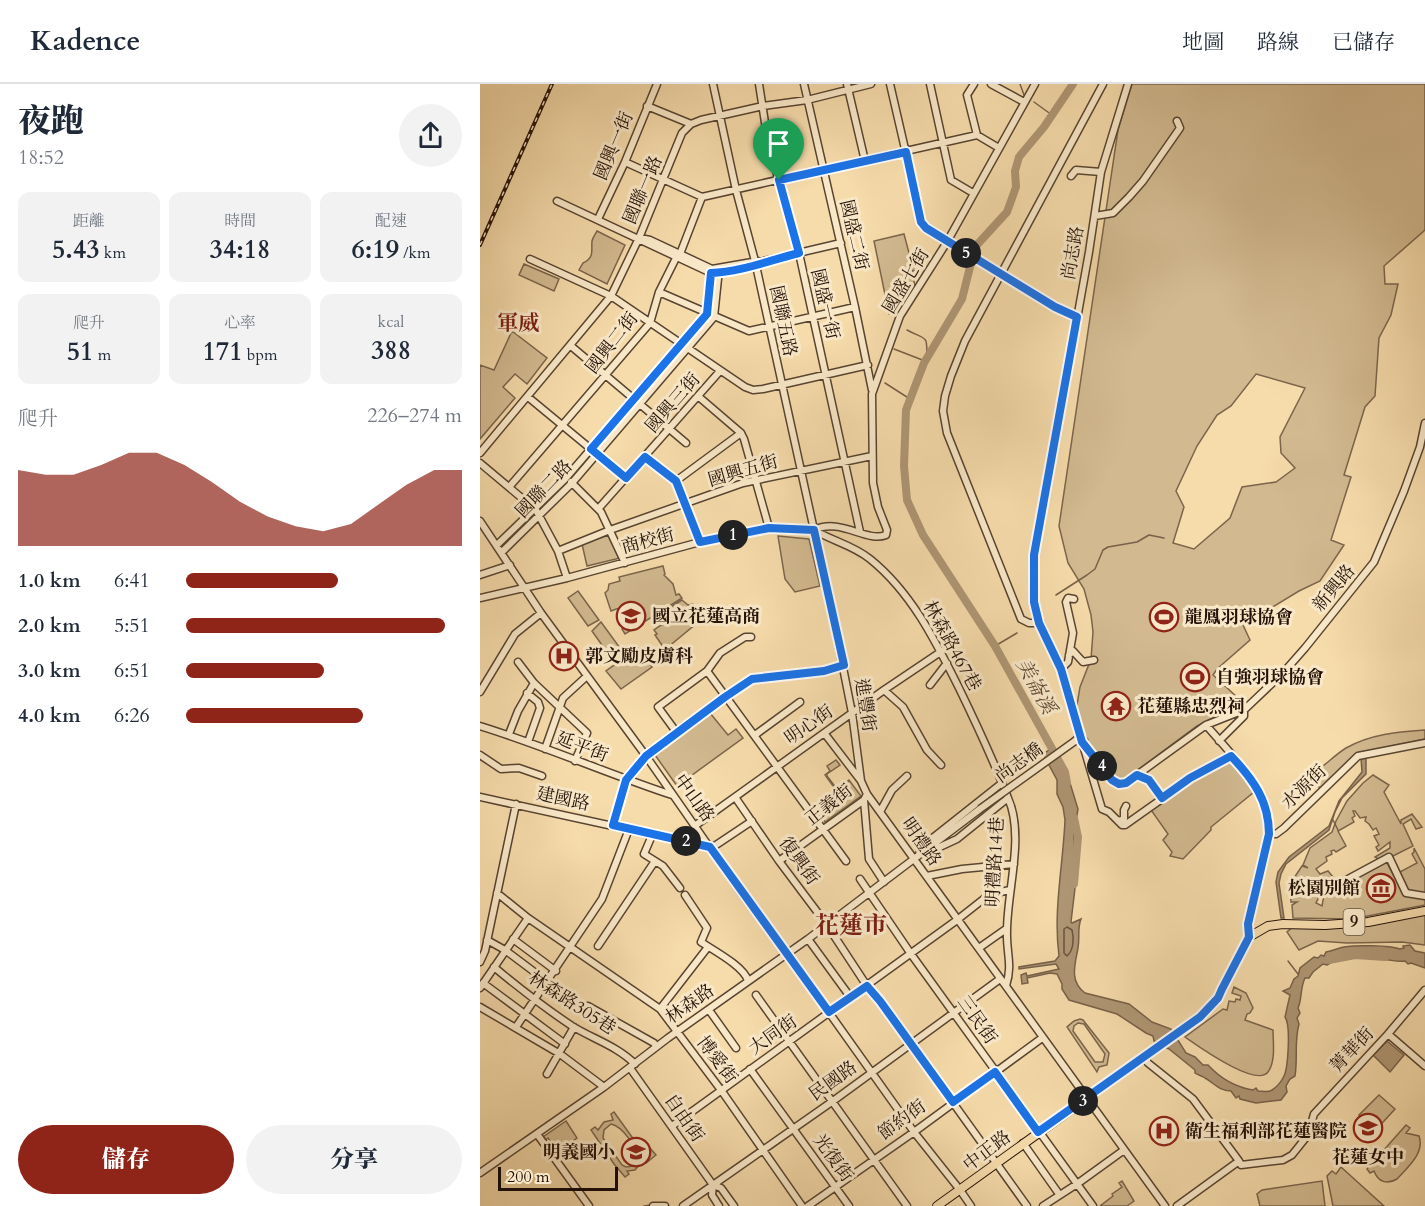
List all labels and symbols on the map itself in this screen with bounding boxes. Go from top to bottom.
street label: 國興一街 [588,108,640,184]
pin [753,118,804,180]
street label: 國聯一路 [617,152,669,228]
street label: 國盛二街 [834,197,874,273]
street label: 尚志路 [1056,224,1090,282]
pin: 5 [951,238,981,268]
street label: 國盛七街 [877,244,935,318]
street label: 國盛一街 [805,266,845,342]
street label: 國聯五路 [763,283,803,359]
street label: 國興二街 [580,307,644,379]
district label: 軍威 [497,309,539,338]
street label: 國興三街 [640,368,706,438]
street label: 國興五街 [705,449,781,493]
street label: 國聯二路 [510,454,578,524]
pin: 1 [718,520,748,550]
street label: 商校街 [619,522,677,560]
street label: 新興路 [1307,559,1361,617]
street label: 林森路467巷 [917,596,987,696]
school or university icon: 國立花蓮高商 [615,600,647,632]
sports icon: 龍鳳羽球協會 [1148,601,1180,633]
place label: 國立花蓮高商 [652,604,760,629]
place label: 龍鳳羽球協會 [1185,605,1293,630]
hospital icon: 郭文勵皮膚科 [548,640,580,672]
place label: 郭文勵皮膚科 [585,644,693,669]
water label: 美崙溪 [1010,653,1063,721]
sports icon: 自強羽球協會 [1179,661,1211,693]
place label: 自強羽球協會 [1216,665,1324,690]
street label: 進豐街 [848,676,882,734]
temple icon: 花蓮縣忠烈祠 [1100,690,1132,722]
place label: 花蓮縣忠烈祠 [1137,694,1245,719]
street label: 明心街 [780,699,838,751]
street label: 延平街 [552,726,612,768]
street label: 尚志橋 [990,737,1048,789]
pin: 4 [1087,751,1117,781]
street label: 水源街 [1276,759,1332,815]
street label: 中山路 [668,769,720,827]
street label: 正義街 [800,779,858,831]
street label: 建國路 [534,781,592,817]
street label: 明禮路 [895,813,947,871]
street label: 明禮路14巷 [980,816,1010,908]
pin: 2 [671,826,701,856]
street label: 復興街 [773,832,825,890]
museum icon: 松園別館 [1365,872,1397,904]
place label: 松園別館 [1288,876,1360,901]
district label: 花蓮市 [815,909,887,942]
road number: 9 [1344,909,1364,935]
street label: 林森路305巷 [523,965,621,1041]
street label: 林森路 [661,978,719,1030]
street label: 三民街 [951,991,1003,1049]
street label: 大同街 [744,1009,802,1061]
street label: 菁華街 [1324,1022,1380,1078]
street label: 博愛街 [691,1031,743,1089]
street label: 民國路 [804,1055,862,1107]
pin: 3 [1068,1086,1098,1116]
street label: 自由街 [658,1089,710,1147]
street label: 節約街 [873,1094,931,1146]
school or university icon: 花蓮女中 [1352,1112,1384,1144]
hospital icon: 衛生福利部花蓮醫院 [1148,1115,1180,1147]
place label: 衛生福利部花蓮醫院 [1185,1119,1347,1144]
street label: 中正路 [958,1125,1016,1177]
street label: 光復街 [807,1129,859,1187]
school or university icon: 明義國小 [620,1136,652,1168]
place label: 明義國小 [543,1140,615,1165]
place label: 花蓮女中 [1332,1145,1404,1170]
scale bar [498,1164,618,1192]

